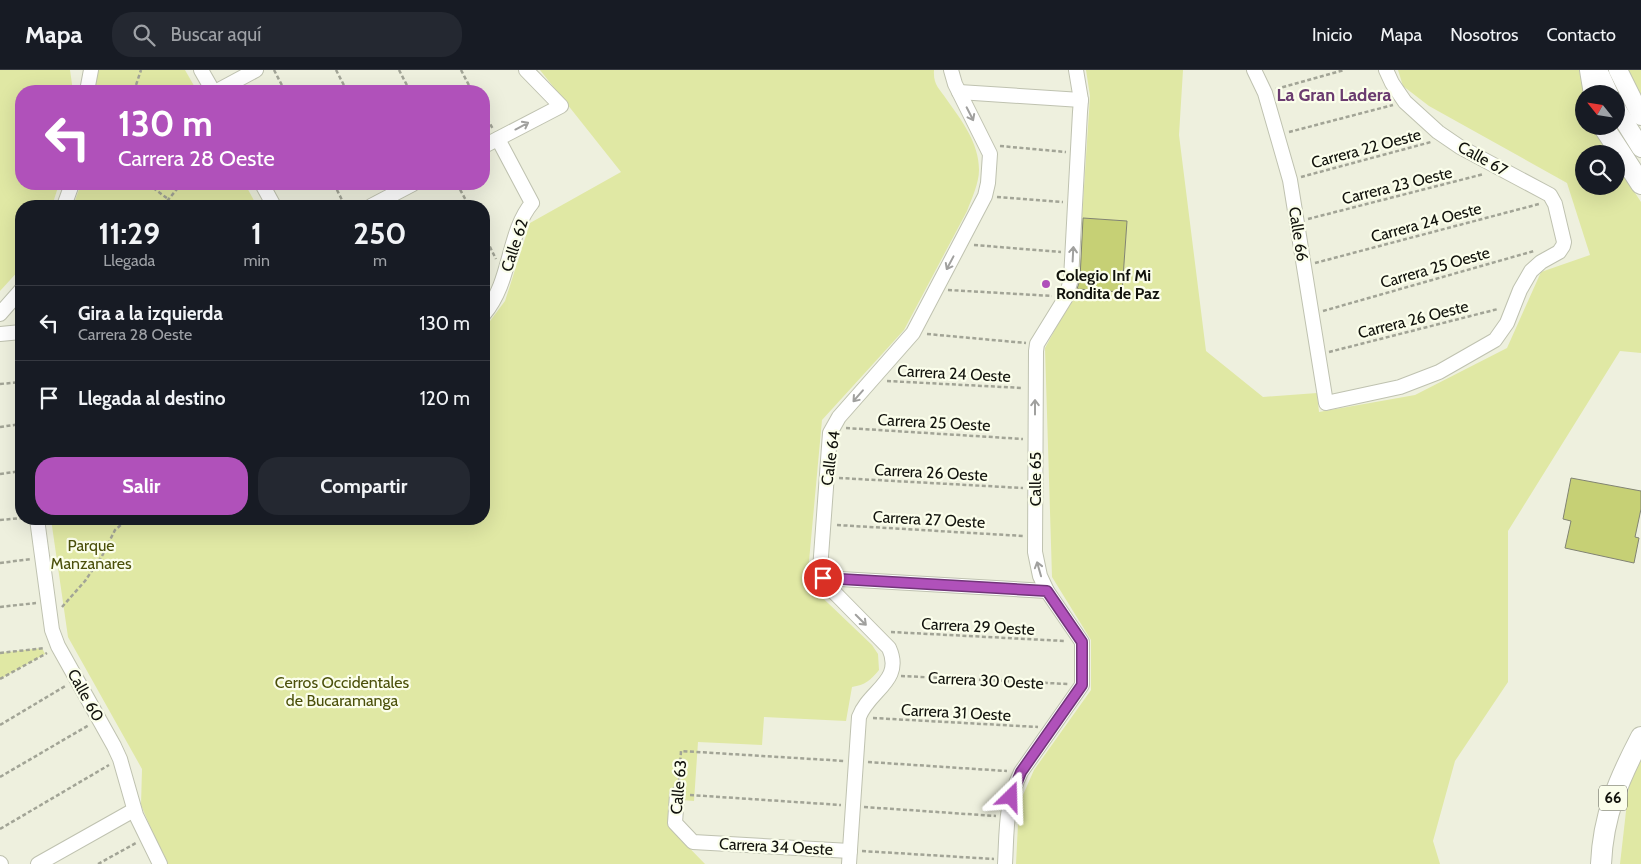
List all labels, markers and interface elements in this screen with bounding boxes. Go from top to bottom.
search box [112,12,462,57]
text: Mapa [25,20,82,49]
icon: search [130,21,158,49]
text: Buscar aquí [170,23,261,46]
text: Inicio [1312,24,1352,46]
text: Mapa [1380,24,1422,46]
text: Nosotros [1450,24,1519,46]
text: Contacto [1547,24,1616,46]
district label: La Gran Ladera [1277,84,1391,106]
north arrow [1575,85,1625,135]
map controls [1575,85,1625,195]
text: 130 m [118,102,213,145]
icon: left [35,105,100,170]
one-way arrow [965,107,975,122]
one-way arrow [514,121,529,130]
street label: Carrera 22 Oeste [1309,125,1423,172]
street label: Calle 67 [1455,137,1511,180]
text: Carrera 28 Oeste [118,145,275,172]
button: search [1575,145,1625,195]
street label: Carrera 23 Oeste [1340,163,1454,208]
street label: Carrera 24 Oeste [1369,199,1483,246]
street label: Calle 66 [1285,205,1312,263]
text: 11:29 [98,215,160,252]
text: 1 [251,215,262,252]
text: 250 [353,215,406,252]
street label: Calle 62 [497,216,532,274]
street label: Carrera 25 Oeste [1378,243,1492,292]
one-way arrow [1068,246,1077,262]
text: Llegada [103,251,155,270]
text: min [243,251,270,270]
text: m [373,251,387,270]
one-way arrow [945,255,954,270]
place label: Colegio Inf Mi Rondita de Paz [1056,266,1160,303]
marker: Colegio Inf Mi Rondita de Paz [1040,278,1052,290]
street label: Carrera 26 Oeste [1356,297,1470,342]
text: Gira a la izquierda [78,302,223,325]
icon: left [35,309,63,337]
text: 130 m [419,312,470,335]
text: Carrera 28 Oeste [78,325,192,344]
street label: Carrera 24 Oeste [897,361,1011,386]
icon: arrive [35,384,63,412]
text: Llegada al destino [78,387,225,410]
text: 120 m [420,387,470,410]
one-way arrow [852,389,864,402]
one-way arrow [1030,399,1040,416]
street label: Carrera 25 Oeste [877,410,991,435]
street label: Calle 64 [817,429,844,487]
street label: Calle 65 [1026,452,1045,506]
button: Salir [35,457,248,515]
button: Compartir [258,457,470,515]
street label: Carrera 26 Oeste [874,460,988,485]
street label: Carrera 27 Oeste [872,507,986,532]
park label: Parque Manzanares [50,536,132,573]
pin [802,557,844,599]
one-way arrow [1033,562,1043,578]
icon: arrive [809,564,837,592]
one-way arrow [855,614,868,626]
street label: Carrera 29 Oeste [921,614,1035,639]
street label: Calle 60 [63,666,108,725]
street label: Carrera 30 Oeste [928,668,1044,693]
park label: Cerros Occidentales de Bucaramanga [275,673,409,710]
street label: Carrera 31 Oeste [901,700,1011,725]
street label: Calle 63 [667,759,690,815]
position arrow [984,770,1036,822]
road number: 66 [1599,786,1627,810]
street label: Carrera 34 Oeste [719,834,833,859]

